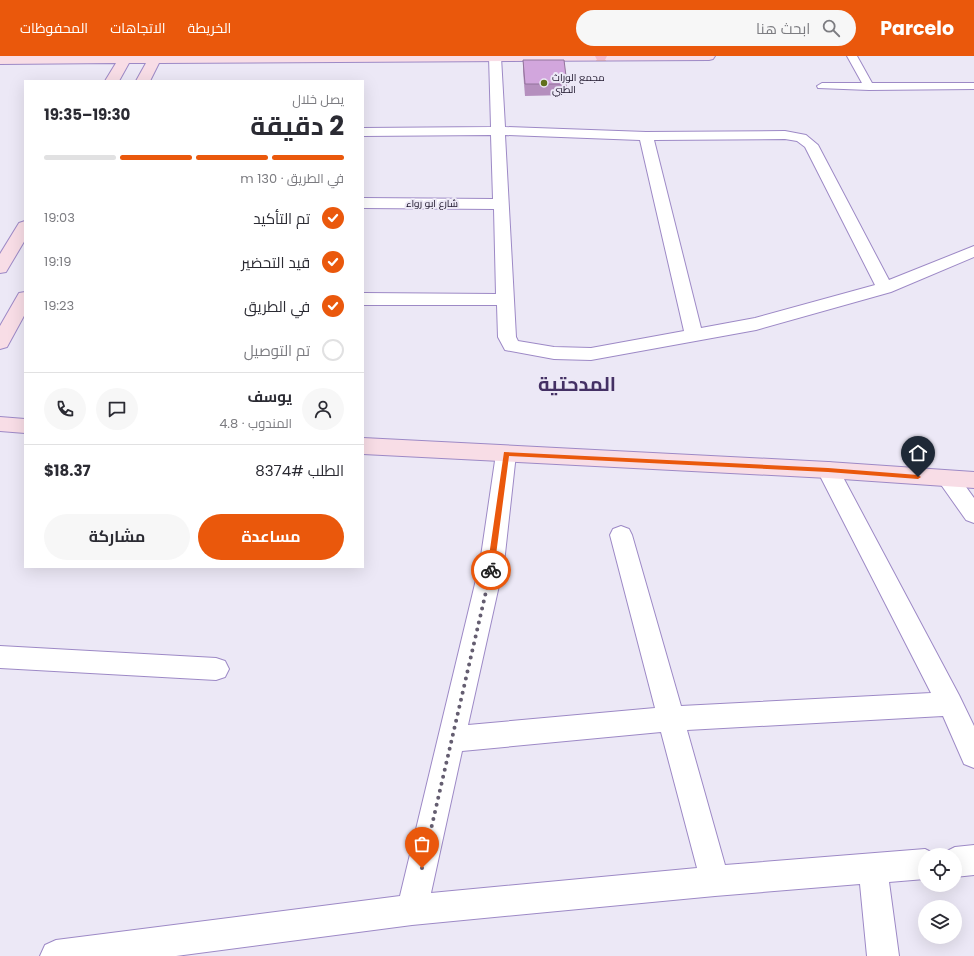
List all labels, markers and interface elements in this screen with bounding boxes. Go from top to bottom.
search box [576,10,856,46]
text: Parcelo [880,15,954,42]
icon: search [820,17,842,39]
text: المحفوظات [20,18,88,38]
text: الاتجاهات [110,18,166,38]
text: الخريطة [188,18,231,38]
text: ابحث هنا [756,18,810,39]
place label: مجمع الوراث الطبي [552,70,605,97]
marker: مجمع الوراث الطبي [539,78,549,88]
text: يصل خلال [292,90,344,109]
text: 19:30–19:35 [44,104,130,125]
text: 2 دقيقة [250,108,344,144]
text: في الطريق · 130 m [240,169,344,188]
street label: شارع ابو رواء [406,196,458,211]
icon: check [322,207,344,229]
text: 19:03 [44,208,75,227]
text: تم التأكيد [253,208,310,229]
icon: check [322,251,344,273]
text: 19:19 [44,252,71,271]
text: قيد التحضير [241,252,310,273]
icon: check [322,295,344,317]
text: 19:23 [44,296,74,315]
text: في الطريق [244,296,310,317]
text: تم التوصيل [244,340,310,361]
district label: المدحتية [538,370,616,398]
text: يوسف [247,386,292,407]
button: phone [44,388,86,430]
button: chat [96,388,138,430]
button: person [302,388,344,430]
text: المندوب · 4.8 [219,414,292,433]
pin [901,436,935,477]
icon: home [907,442,929,464]
text: $18.37 [44,460,91,481]
text: الطلب #8374 [255,460,344,481]
button: مشاركة [44,514,190,560]
button: مساعدة [198,514,344,560]
courier [471,550,511,590]
icon: bike [480,559,502,581]
pin [405,827,439,868]
icon: bag [411,833,433,855]
map controls [918,848,962,944]
button: locate [918,848,962,892]
button: layers [918,900,962,944]

